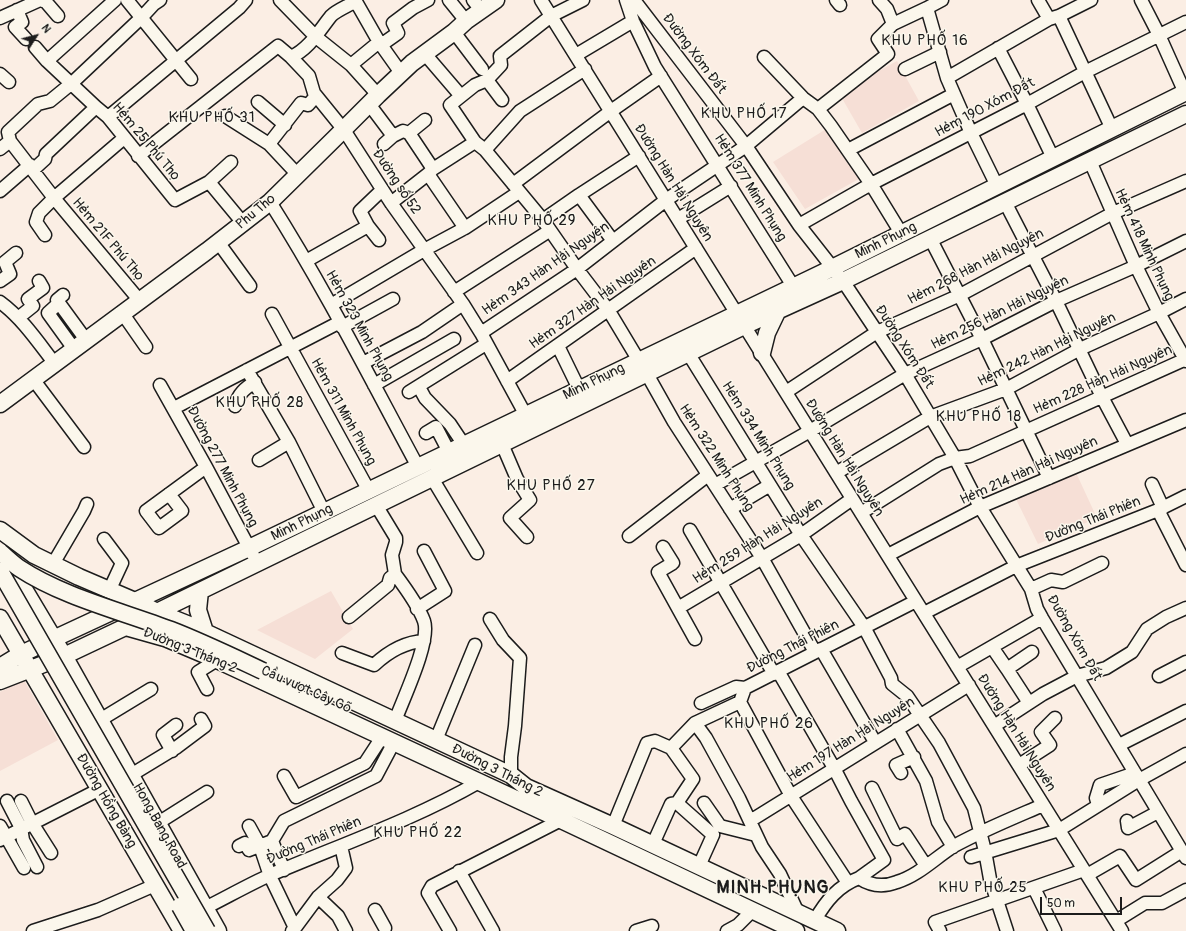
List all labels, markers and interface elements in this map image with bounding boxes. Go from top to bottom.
street label: Đường Xóm Đất [658,11,730,97]
north arrow [16,16,56,56]
text: N [39,22,54,35]
district label: KHU PHỐ 16 [881,32,969,50]
street label: Hẻm 190 Xóm Đất [932,75,1038,141]
street label: Hẻm 25 Phú Thọ [108,99,184,185]
district label: KHU PHỐ 17 [701,105,787,123]
district label: KHU PHỐ 31 [168,109,256,127]
street label: Đường Hàn Hải Nguyên [630,121,716,245]
street label: Hẻm 377 Minh Phụng [710,131,790,245]
street label: Đường số 52 [368,146,424,218]
street label: Hẻm 418 Minh Phụng [1111,186,1177,304]
street label: Phu Tho [233,191,279,233]
street label: Hẻm 21F Phú Thọ [68,195,148,285]
district label: KHU PHỐ 29 [488,212,576,230]
street label: Hẻm 343 Hàn Hải Nguyên [479,219,613,319]
street label: Minh Phụng [853,219,919,263]
street label: Hẻm 268 Hàn Hải Nguyên [905,225,1047,309]
street label: Hẻm 327 Hàn Hải Nguyên [527,253,659,353]
street label: Hẻm 323 Minh Phụng [322,268,396,384]
street label: Hẻm 256 Hàn Hải Nguyên [928,272,1072,354]
street label: Đường Xóm Đất [871,302,937,392]
street label: Hẻm 242 Hàn Hải Nguyên [975,309,1119,391]
street label: Hẻm 228 Hàn Hải Nguyên [1031,342,1175,418]
street label: Hẻm 311 Minh Phụng [307,356,379,468]
street label: Minh Phụng [561,360,627,404]
street label: Hẻm 334 Minh Phụng [718,379,798,493]
district label: KHU PHỐ 28 [216,394,304,412]
street label: Đường Hàn Hải Nguyên [801,396,887,520]
street label: Hẻm 322 Minh Phụng [675,401,757,515]
street label: Đường 277 Minh Phụng [183,404,261,530]
district label: KHU PHỐ 18 [936,408,1022,426]
street label: Hẻm 214 Hàn Hải Nguyên [958,433,1100,509]
district label: KHU PHỐ 27 [506,477,596,495]
street label: Đường Thái Phiên [1043,493,1143,547]
street label: Hẻm 259 Hàn Hải Nguyên [690,494,826,588]
street label: Minh Phụng [269,501,335,545]
street label: Đường Xóm Đất [1043,592,1105,684]
street label: Đường Thái Phiên [744,617,842,677]
street label: Đường 3 Tháng 2 [140,624,240,678]
street label: Cầu vượt Cây Gõ [258,663,354,717]
street label: Đường Hàn Hải Nguyên [973,671,1059,795]
street label: Hẻm 197 Hàn Hải Nguyên [784,694,918,786]
district label: KHU PHỐ 26 [724,715,814,733]
street label: Đường 3 Tháng 2 [449,741,545,801]
street label: Đường Hồng Bàng [72,751,140,851]
street label: Hong Bang Road [129,780,189,872]
street label: Đường Thái Phiên [264,813,364,869]
district label: KHU PHỐ 22 [373,824,463,842]
district label: MINH PHỤNG [717,877,829,899]
district label: KHU PHỐ 25 [938,879,1028,897]
scale bar [1042,889,1124,915]
text: 50 m [1047,896,1075,911]

